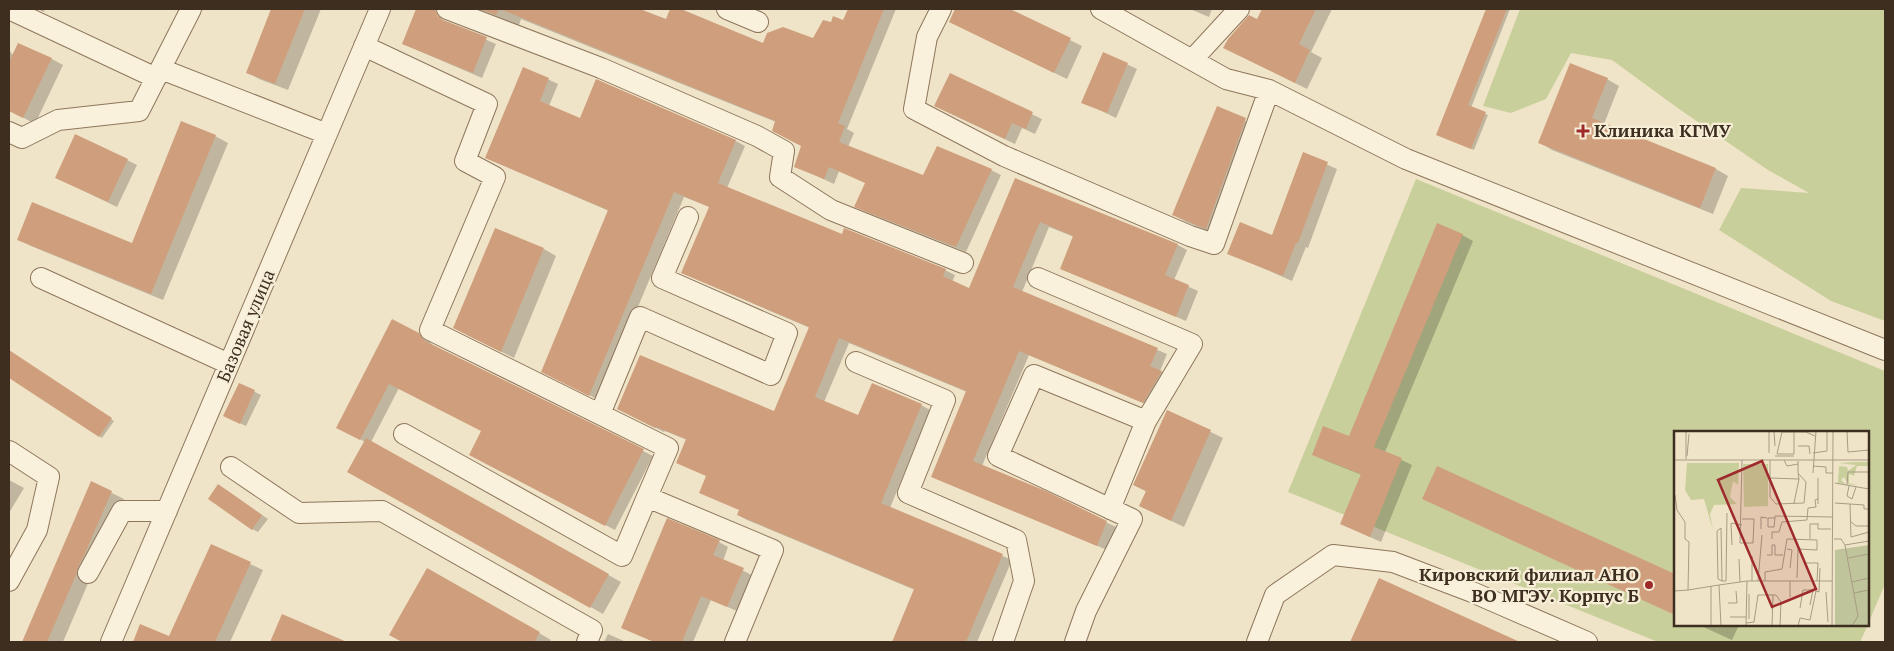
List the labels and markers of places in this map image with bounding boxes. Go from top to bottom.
place label: Клиника КГМУ [1594,118,1732,142]
marker: Клиника КГМУ [1576,124,1590,138]
place label: Кировский филиал АНО ВО МГЭУ. Корпус Б [1419,562,1639,607]
marker: Кировский филиал АНО ВО МГЭУ. Корпус Б [1643,579,1655,591]

